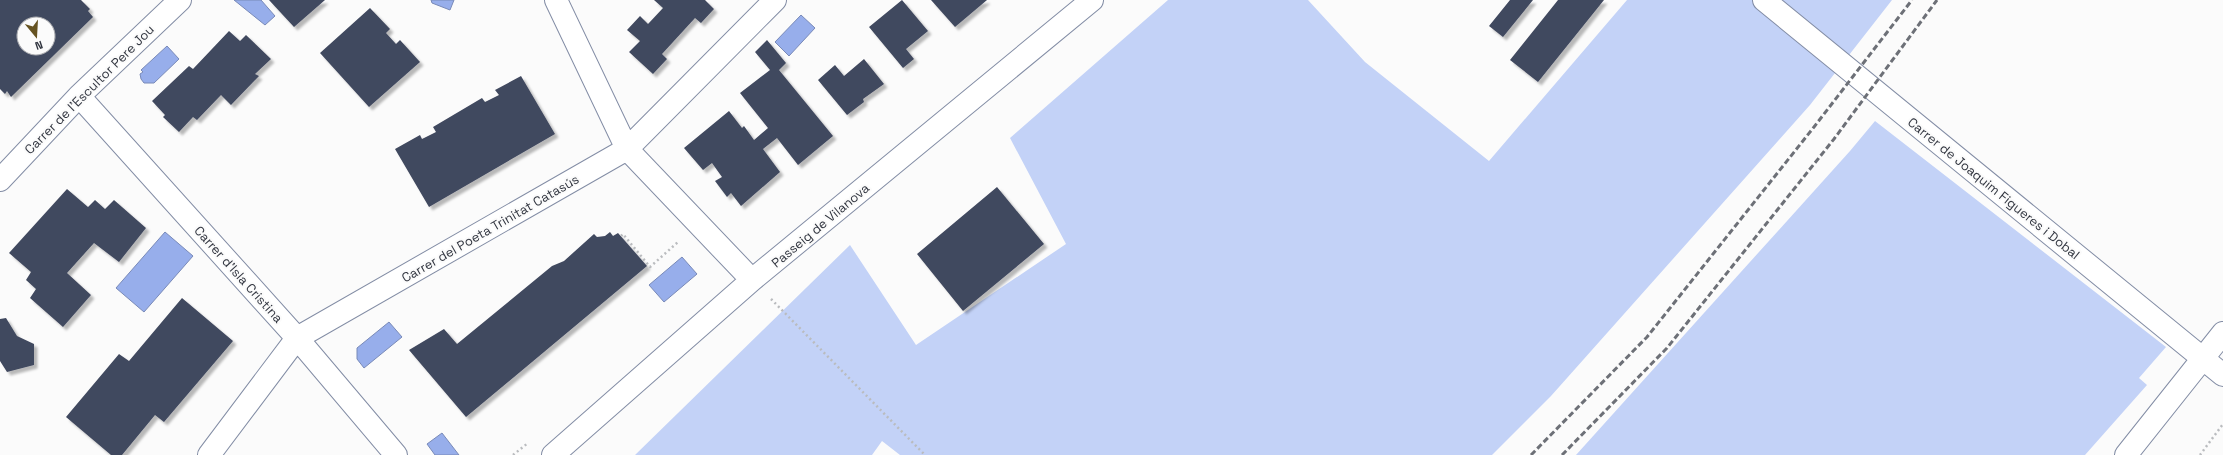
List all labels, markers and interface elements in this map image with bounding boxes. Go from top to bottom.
north arrow [16,16,56,56]
street label: Carrer de l'Escultor Pere Jou [21,21,158,158]
text: N [33,38,45,53]
street label: Carrer de Joaquim Figueres i Dobal [1904,114,2083,263]
street label: Carrer del Poeta Trinitat Catasús [398,170,582,286]
street label: Passeig de Vilanova [768,179,873,271]
street label: Carrer d'Isla Cristina [191,222,287,327]

